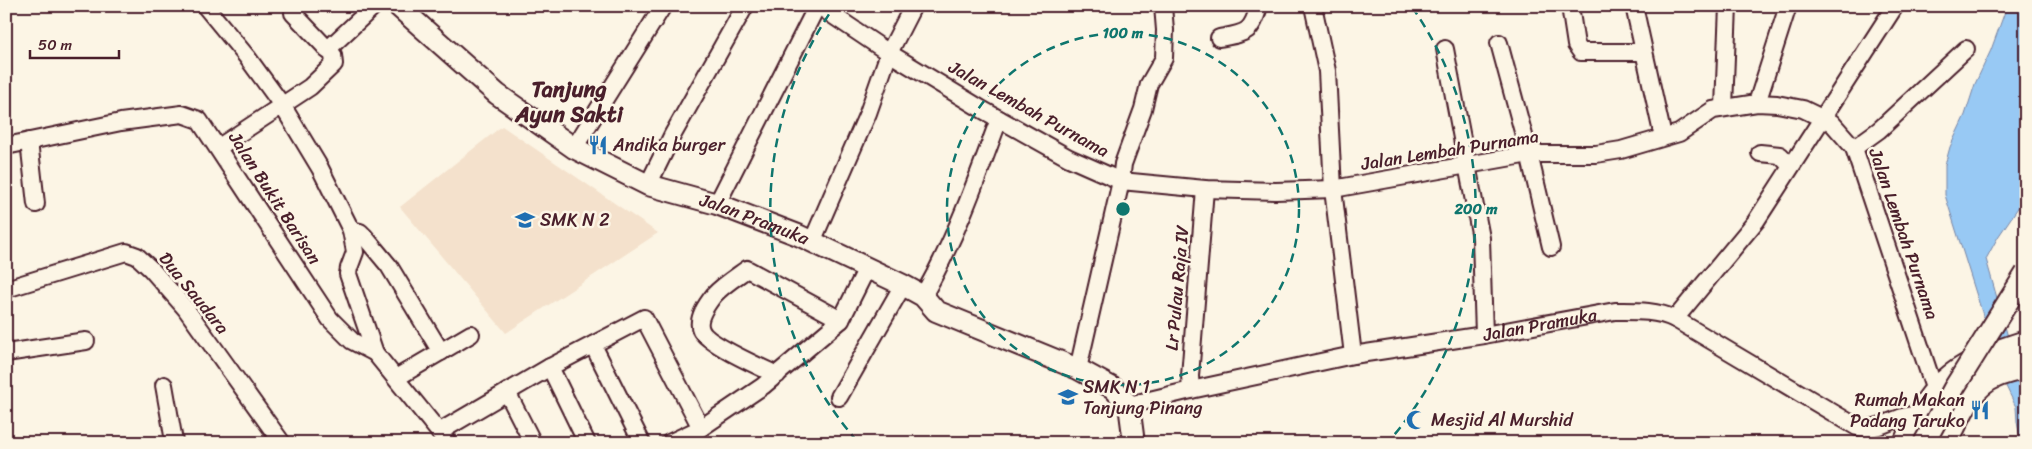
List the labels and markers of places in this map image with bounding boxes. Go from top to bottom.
place label: Andika burger [612,129,726,161]
restaurant icon: Andika burger [587,134,609,156]
centre of rings [1114,200,1132,218]
place label: SMK N 2 [540,204,610,236]
school or university icon: SMK N 2 [514,209,536,231]
place label: SMK N 1 Tanjung Pinang [1083,371,1203,424]
place label: Rumah Makan Padang Taruko [1850,384,1965,437]
school or university icon: SMK N 1 Tanjung Pinang [1057,386,1079,408]
restaurant icon: Rumah Makan Padang Taruko [1969,399,1991,421]
place label: Mesjid Al Murshid [1431,404,1574,436]
mosque icon: Mesjid Al Murshid [1405,409,1427,431]

